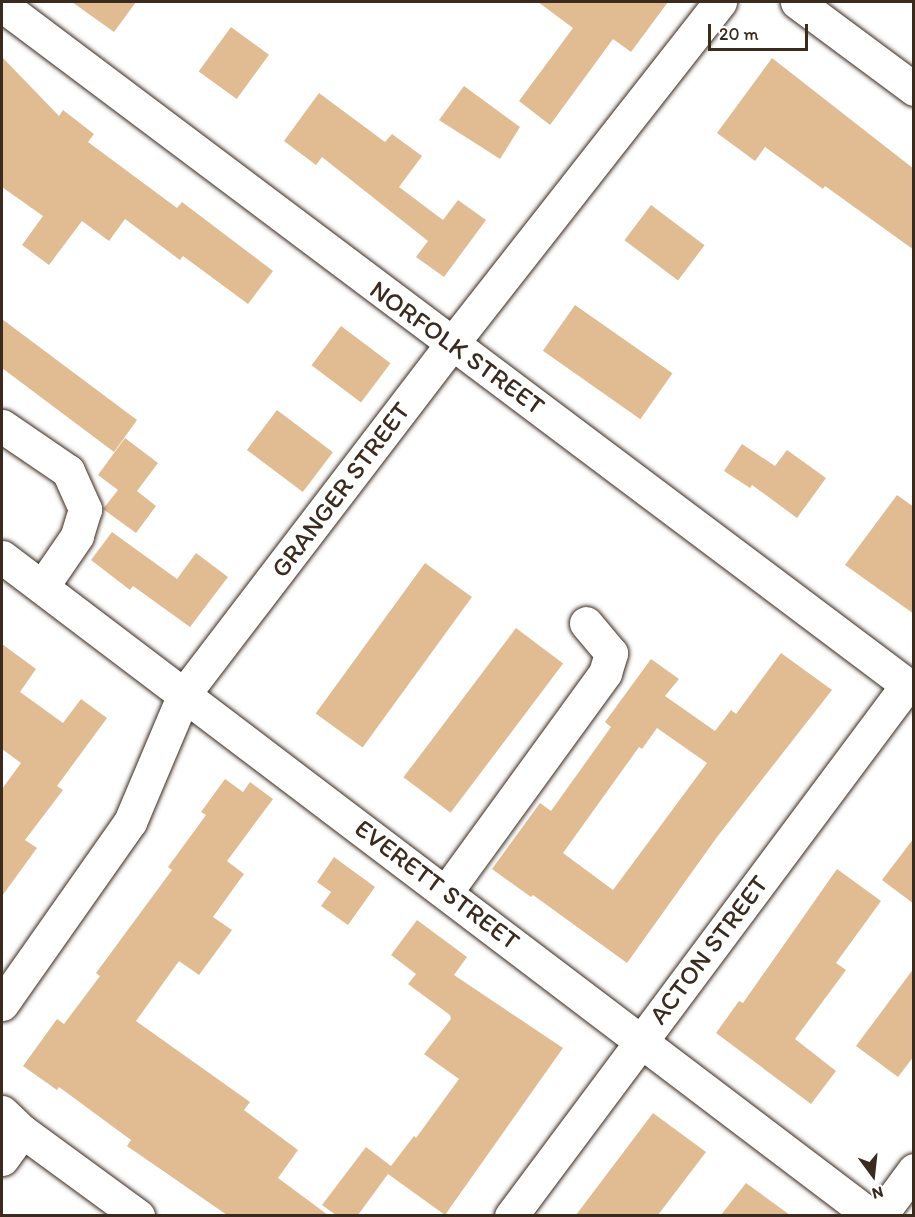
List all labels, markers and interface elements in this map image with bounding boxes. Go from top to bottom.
scale bar [711,12,812,50]
text: 20 m [719,23,759,45]
street label: NORFOLK STREET [364,274,550,422]
street label: GRANGER STREET [265,396,417,584]
street label: EVERETT STREET [348,813,526,957]
street label: ACTON STREET [643,869,775,1031]
north arrow [843,1145,903,1205]
text: N [870,1182,885,1203]

